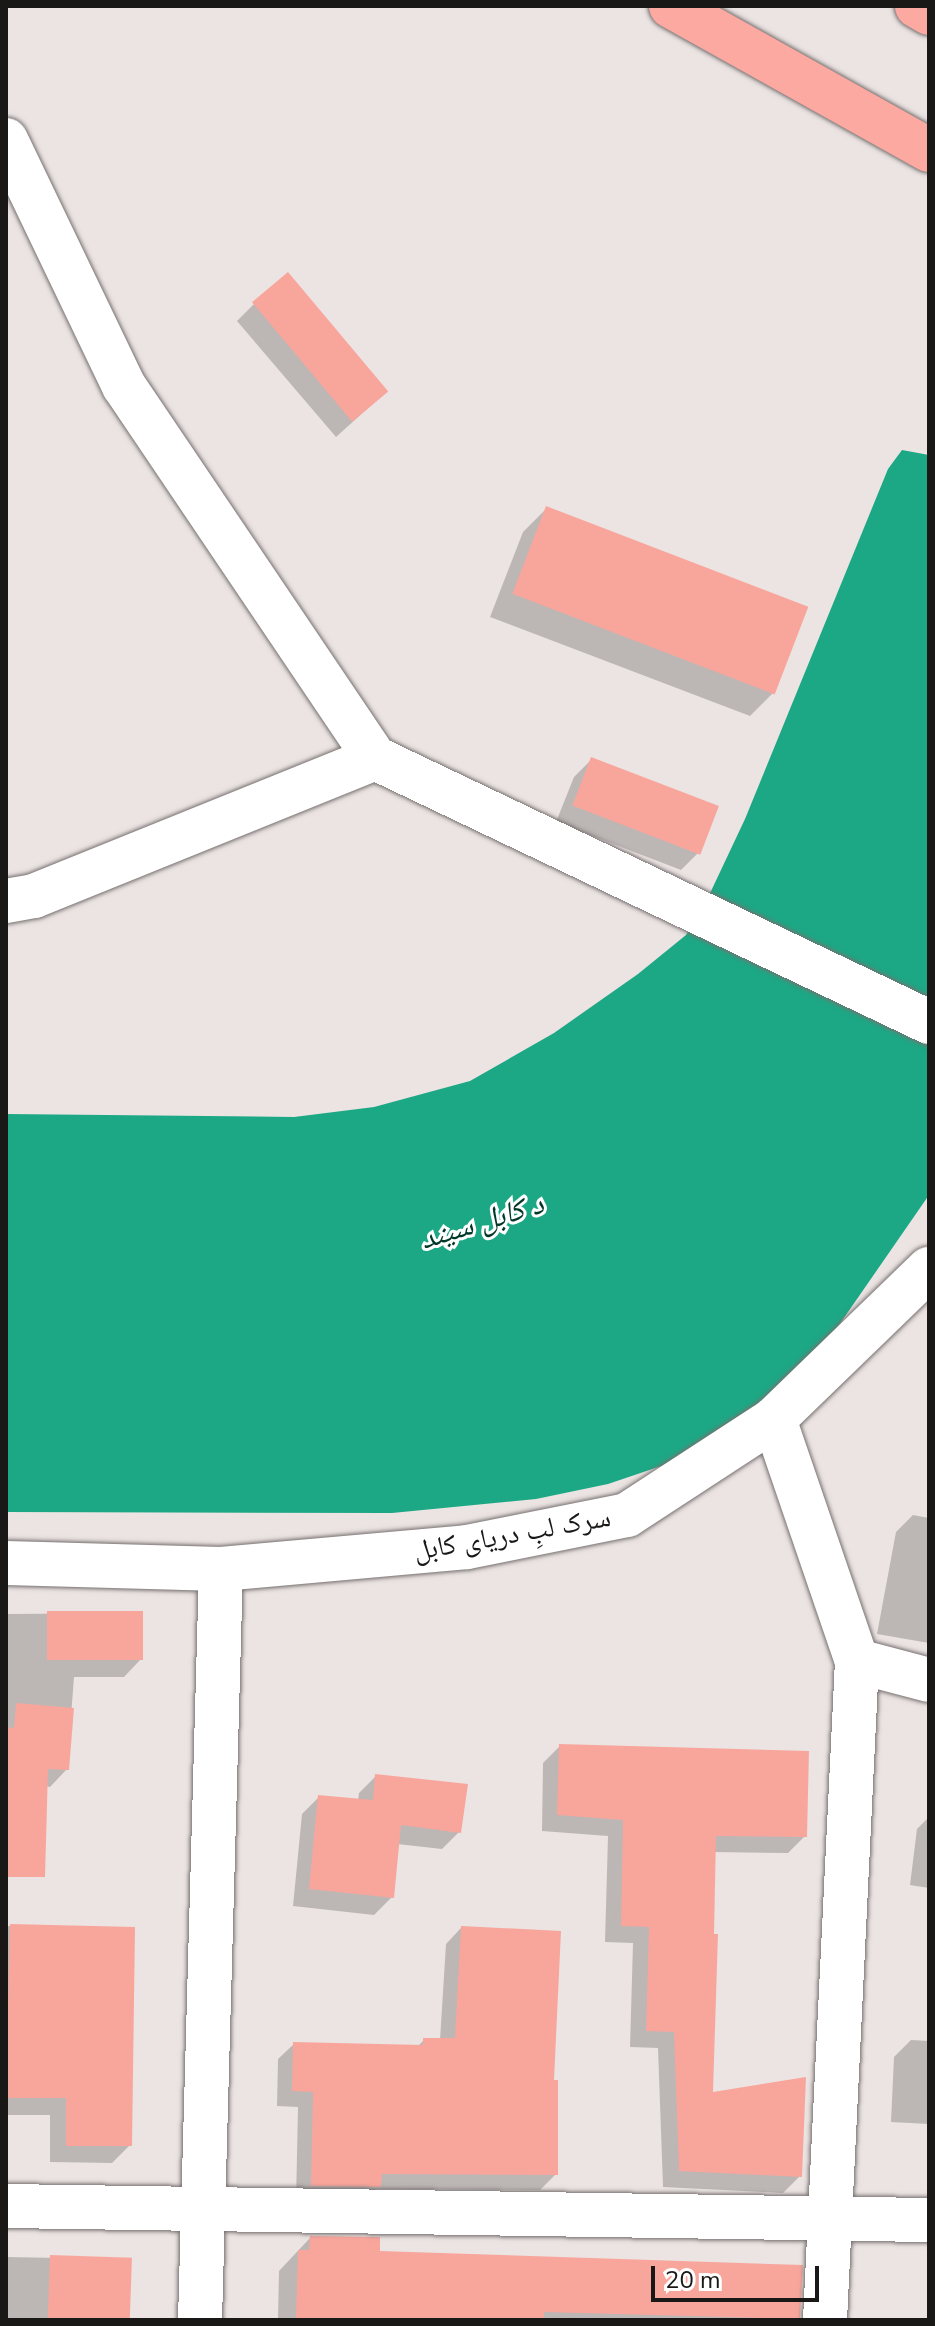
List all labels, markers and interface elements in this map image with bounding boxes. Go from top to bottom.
water label: د کابل سيند [416,1186,548,1258]
street label: سرک لبِ دریای کابل [411,1500,613,1568]
scale bar [655,2250,823,2300]
text: 20 m [665,2264,721,2296]

